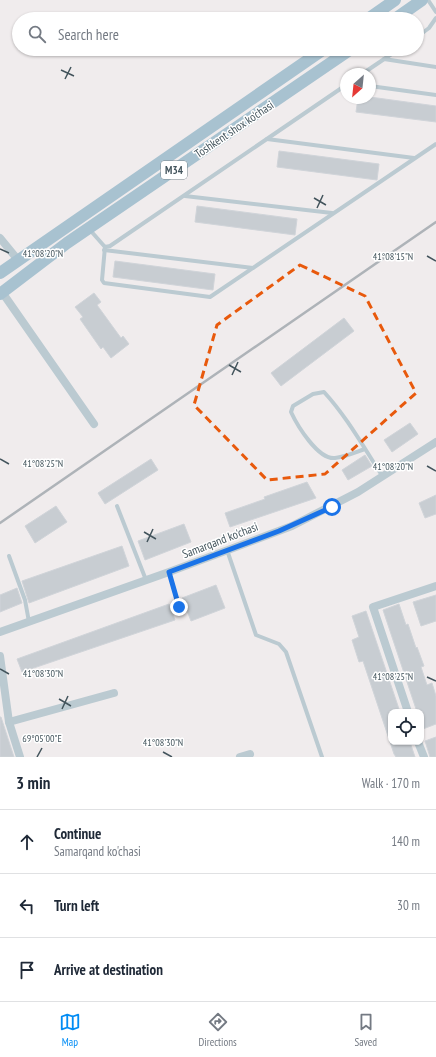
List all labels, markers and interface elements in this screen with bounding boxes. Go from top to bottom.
search box [12,12,424,56]
icon: search [26,23,48,45]
text: Search here [58,25,119,44]
north arrow [340,68,376,104]
street label: Toshkent shox ko'chasi [192,97,276,161]
road number: M34 [161,161,187,179]
text: 41°08'20"N [23,247,63,260]
text: 41°08'15"N [373,250,413,263]
text: 41°08'25"N [23,457,63,470]
text: 41°08'20"N [373,460,413,473]
route start [323,498,341,516]
street label: Samarqand ko'chasi [180,519,260,561]
route end [170,598,188,616]
text: 41°08'30"N [23,667,63,680]
text: 41°08'25"N [373,670,413,683]
map controls [388,709,424,745]
button: locate [388,709,424,745]
text: 69°05'00"E [22,732,62,745]
text: 41°08'30"N [143,736,183,749]
text: 3 min [16,772,50,794]
text: Walk · 170 m [362,775,420,792]
text: Continue [54,824,101,843]
icon: ahead [16,831,38,853]
text: 140 m [391,833,420,850]
text: Samarqand ko'chasi [54,843,141,860]
icon: left [16,895,38,917]
text: Turn left [54,896,99,915]
text: 30 m [397,897,420,914]
icon: arrive [16,959,38,981]
text: Arrive at destination [54,960,163,979]
tab: Map [59,1011,81,1049]
tab: Directions [199,1011,237,1049]
tab: Saved [354,1011,377,1049]

